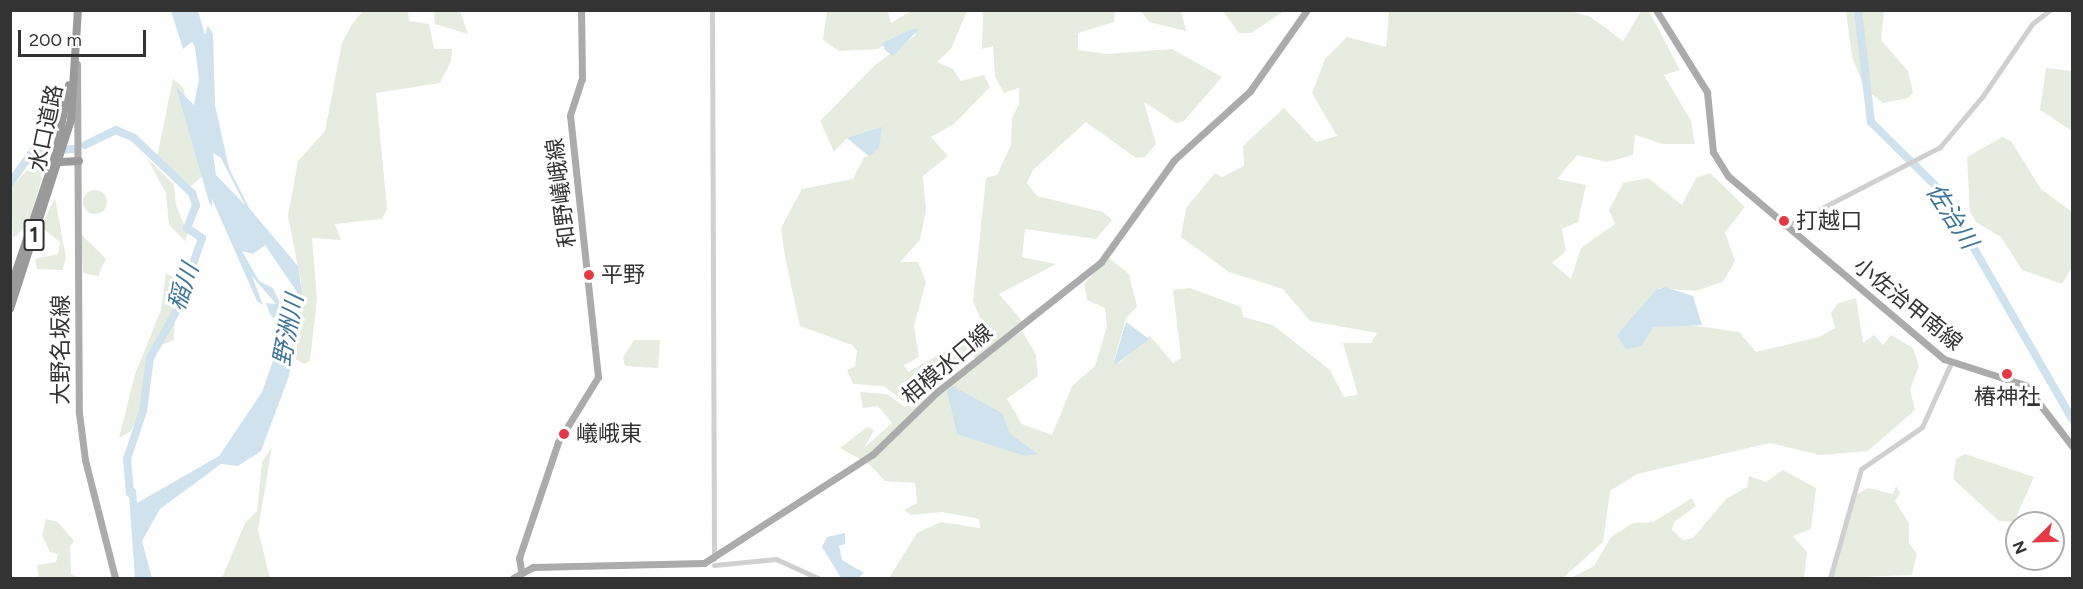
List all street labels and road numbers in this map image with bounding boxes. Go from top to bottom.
street label: 水口道路 [24,82,68,174]
street label: 和野嶬峨線 [541,137,581,249]
road number: 1 [24,217,44,253]
street label: 小佐治甲南線 [1848,252,1968,356]
street label: 大野名坂線 [48,295,74,405]
street label: 相模水口線 [896,319,998,409]

